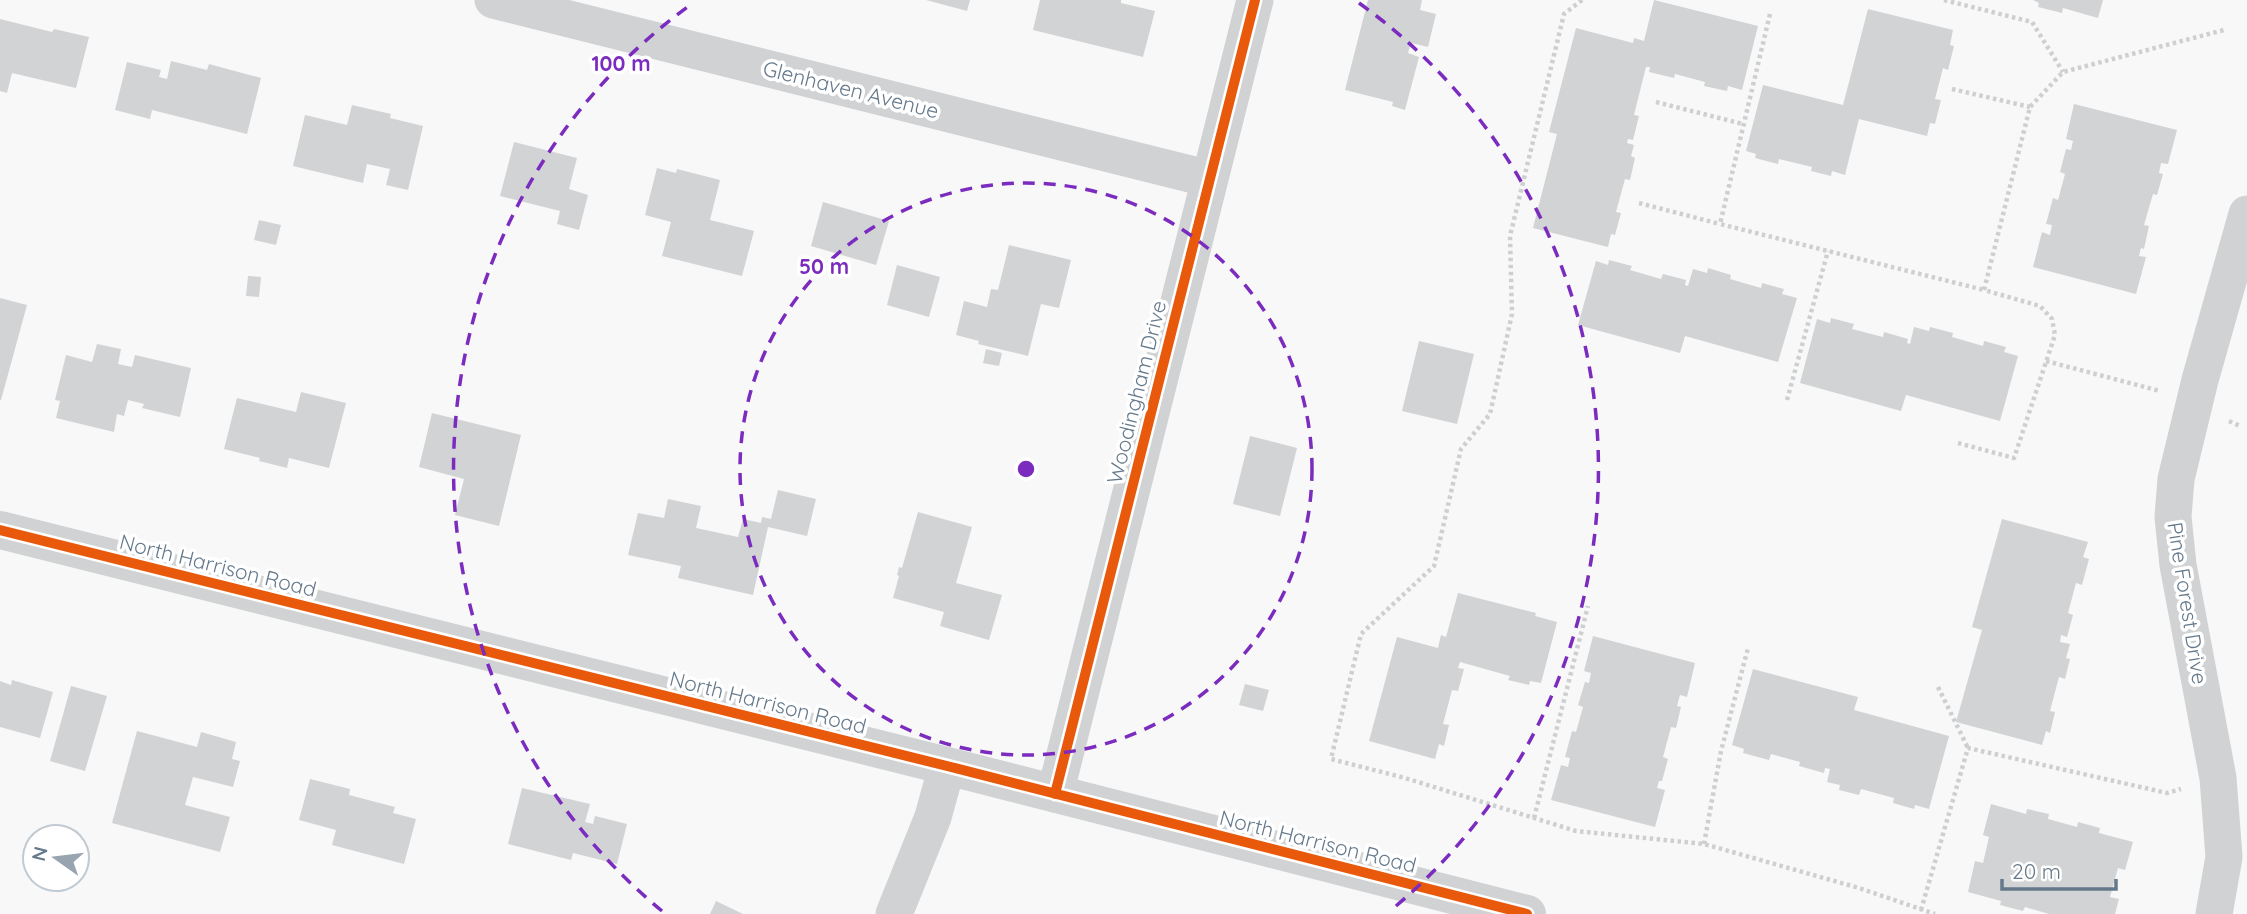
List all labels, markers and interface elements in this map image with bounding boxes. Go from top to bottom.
text: 100 m [591,50,651,76]
street label: Glenhaven Avenue [760,55,942,123]
text: 50 m [799,253,849,279]
street label: Woodingham Drive [1101,298,1171,486]
centre of rings [1014,457,1038,481]
street label: Pine Forest Drive [2162,520,2214,686]
street label: North Harrison Road [117,528,319,602]
street label: North Harrison Road [667,665,869,739]
street label: North Harrison Road [1217,804,1419,878]
north arrow [21,823,91,893]
text: N [26,844,53,864]
scale bar [2002,848,2116,892]
text: 20 m [2012,858,2061,884]

